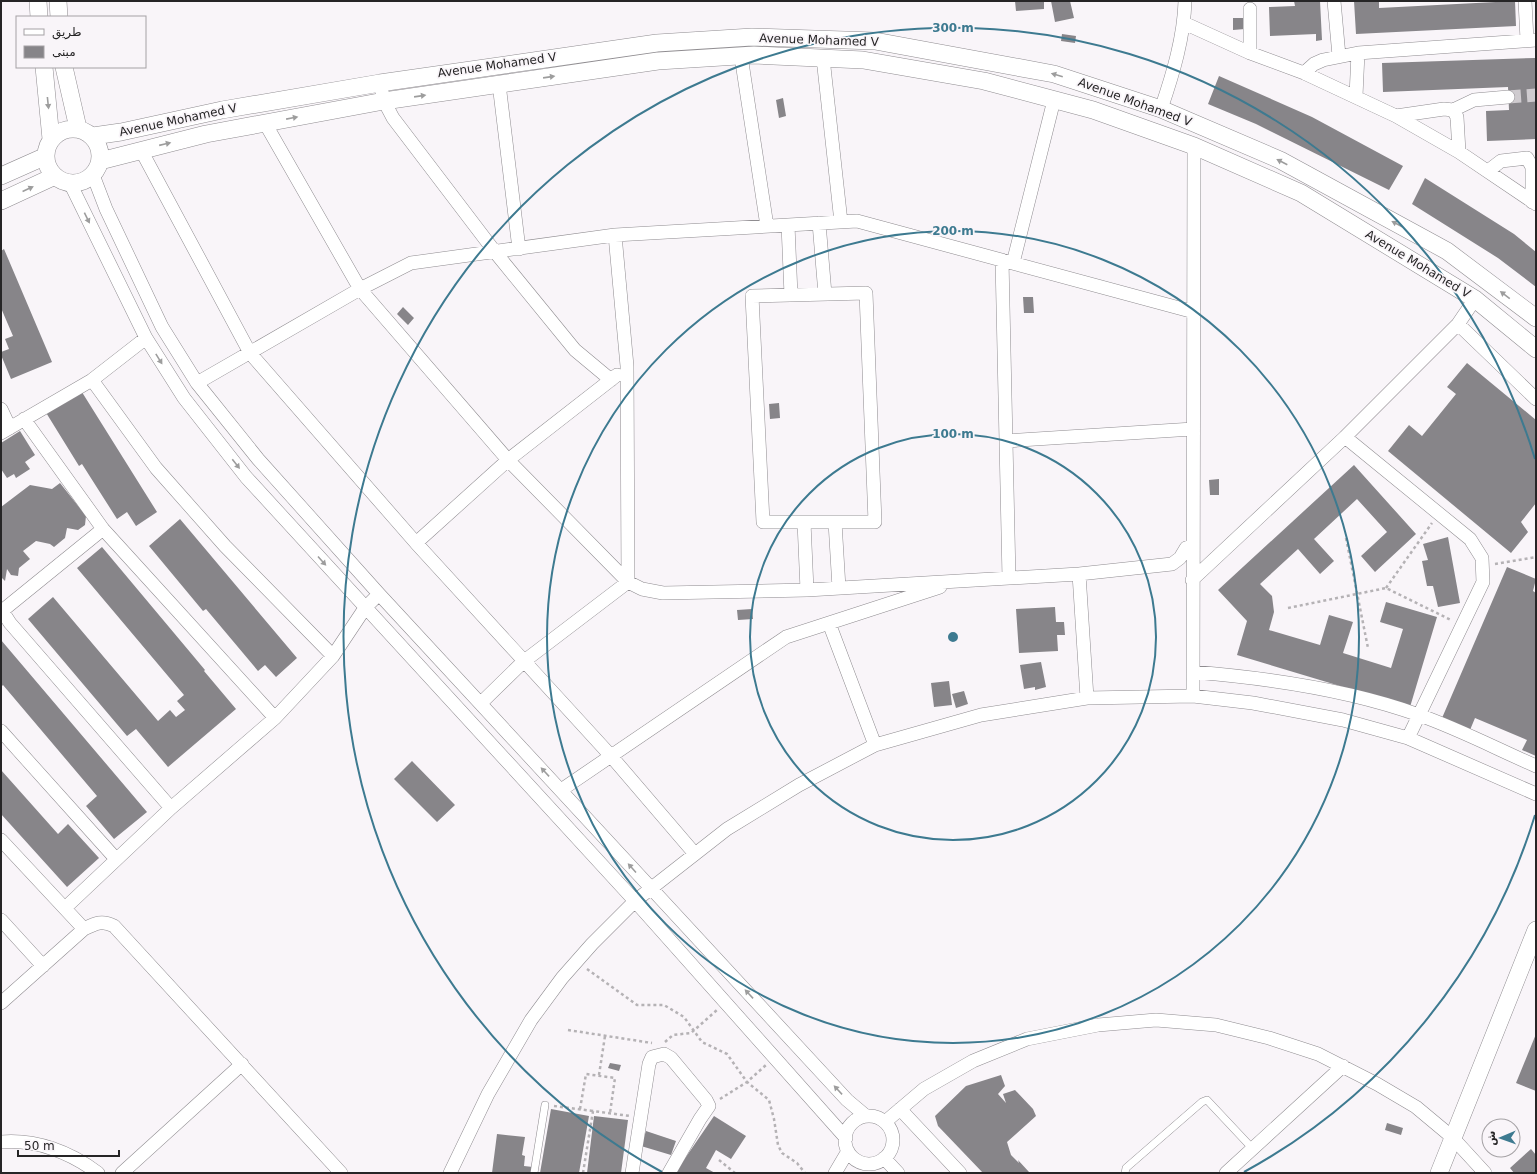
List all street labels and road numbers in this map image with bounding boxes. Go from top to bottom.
street label: Avenue Mohamed V [759,31,880,49]
street label: Avenue Mohamed V [437,50,558,80]
street label: Avenue Mohamed V [1076,75,1194,129]
street label: Avenue Mohamed V [118,101,239,139]
street label: Avenue Mohamed V [1363,227,1474,301]

